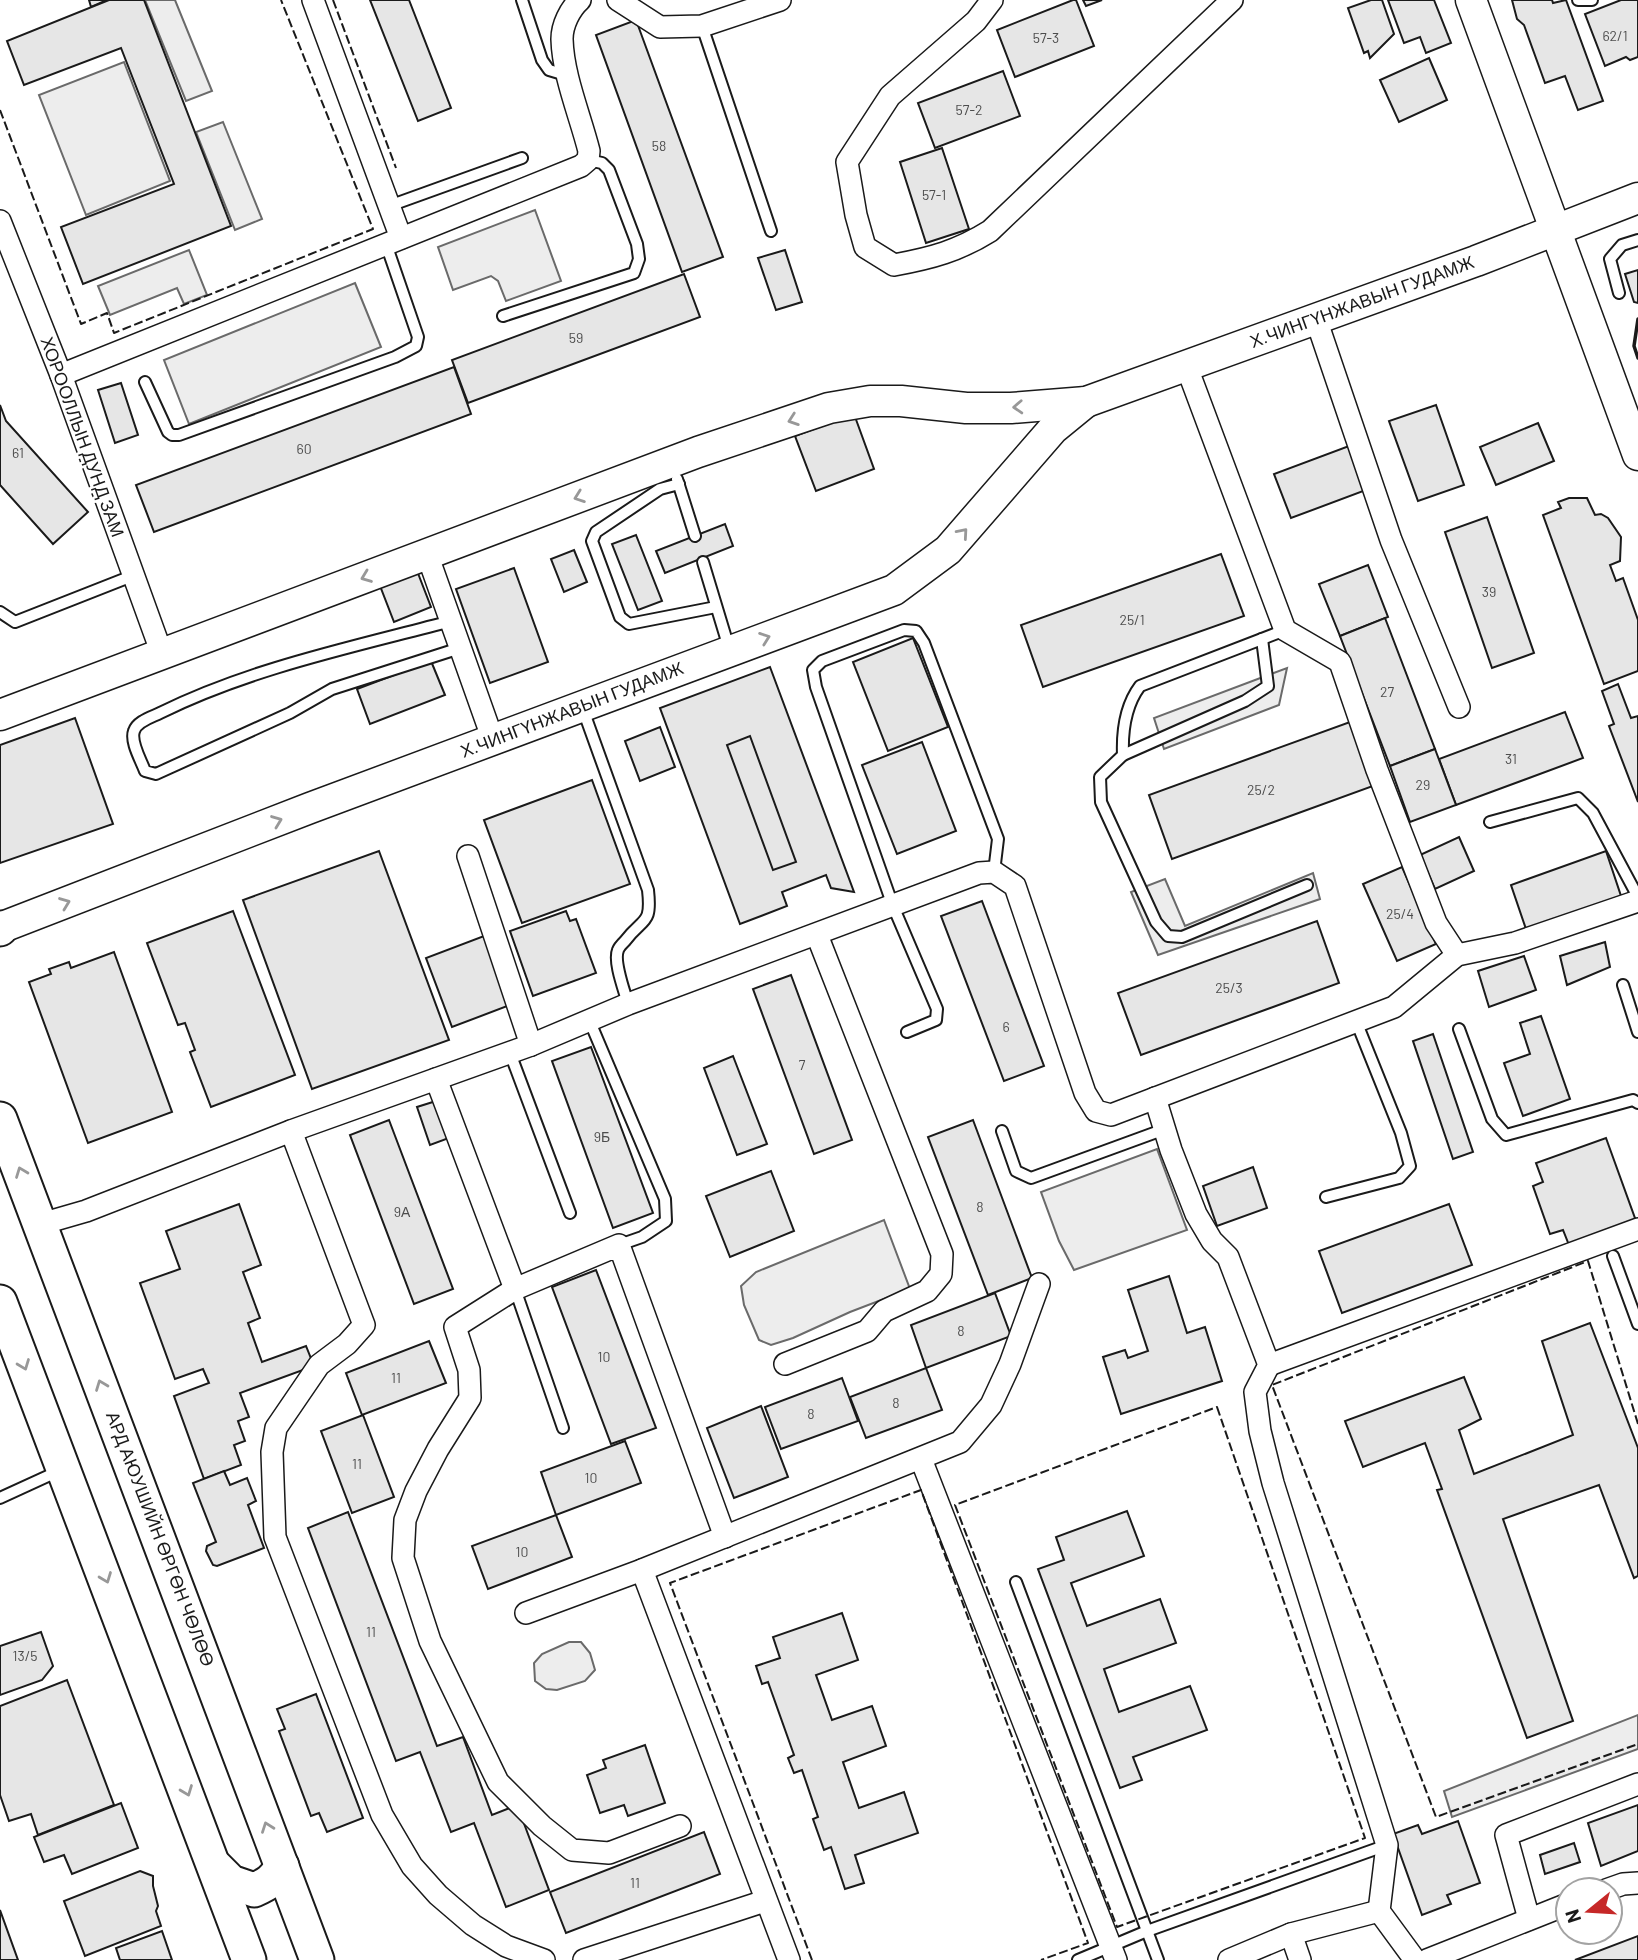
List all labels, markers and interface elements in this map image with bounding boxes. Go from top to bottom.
house number: 62/1 [1602,27,1628,44]
house number: 57-3 [1033,29,1059,46]
house number: 57-2 [956,101,982,118]
house number: 58 [652,137,666,154]
house number: 57-1 [922,186,946,203]
street label: Х.ЧИНГҮНЖАВЫН ГУДАМЖ [1247,250,1477,352]
house number: 59 [569,329,583,346]
street label: ХОРООЛЛЫН ДУНД ЗАМ [36,334,129,540]
one-way arrow [1012,400,1023,415]
one-way arrow [787,412,800,426]
house number: 60 [296,440,312,457]
house number: 61 [12,444,24,461]
one-way arrow [574,489,586,503]
one-way arrow [955,528,967,541]
one-way arrow [361,568,373,582]
house number: 39 [1482,583,1496,600]
house number: 25/1 [1119,611,1145,628]
one-way arrow [759,632,771,646]
street label: Х.ЧИНГҮНЖАВЫН ГУДАМЖ [457,656,687,762]
house number: 27 [1380,683,1394,700]
house number: 31 [1505,750,1517,767]
house number: 29 [1416,776,1430,793]
house number: 25/2 [1247,781,1275,798]
one-way arrow [271,815,283,829]
one-way arrow [58,898,70,912]
house number: 25/4 [1386,905,1414,922]
house number: 25/3 [1215,979,1243,996]
house number: 6 [1002,1018,1010,1035]
house number: 7 [799,1056,806,1073]
house number: 9Б [594,1128,610,1145]
one-way arrow [15,1167,29,1179]
house number: 8 [976,1198,984,1215]
house number: 9А [394,1203,411,1220]
house number: 8 [957,1322,965,1339]
house number: 10 [598,1348,610,1365]
one-way arrow [16,1359,30,1371]
house number: 11 [391,1369,401,1386]
one-way arrow [96,1379,110,1391]
house number: 8 [892,1394,900,1411]
house number: 8 [807,1405,815,1422]
street label: АРД АЮУШИЙН ӨРГӨН ЧӨЛӨӨ [102,1408,220,1669]
house number: 11 [352,1455,362,1472]
house number: 10 [585,1469,597,1486]
house number: 10 [516,1543,528,1560]
one-way arrow [97,1571,111,1583]
house number: 11 [366,1623,376,1640]
house number: 13/5 [13,1647,37,1664]
one-way arrow [178,1784,192,1796]
one-way arrow [262,1822,276,1834]
house number: 11 [630,1874,640,1891]
north arrow [1554,1876,1624,1946]
text: N [1559,1907,1585,1926]

